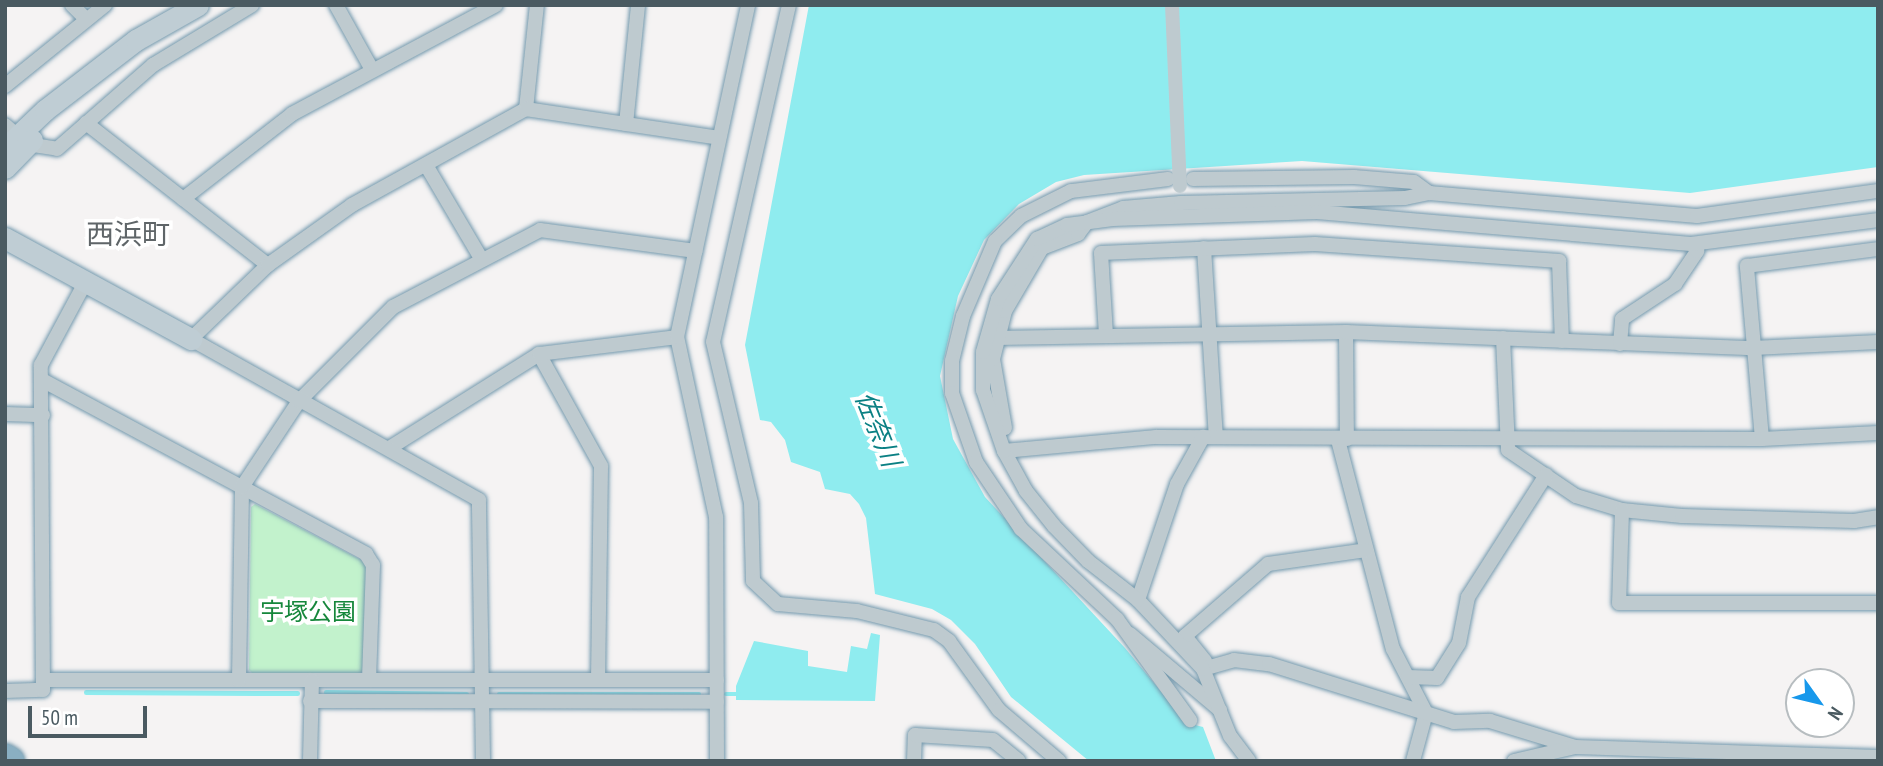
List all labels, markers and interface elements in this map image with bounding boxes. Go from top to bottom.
district label: 西浜町 [86,217,170,251]
water label: 佐奈川 [849,387,907,471]
park label: 宇塚公園 [260,598,356,626]
north arrow [1785,668,1855,738]
scale bar [32,692,150,736]
text: N [1823,703,1849,725]
text: 50 m [41,704,78,731]

